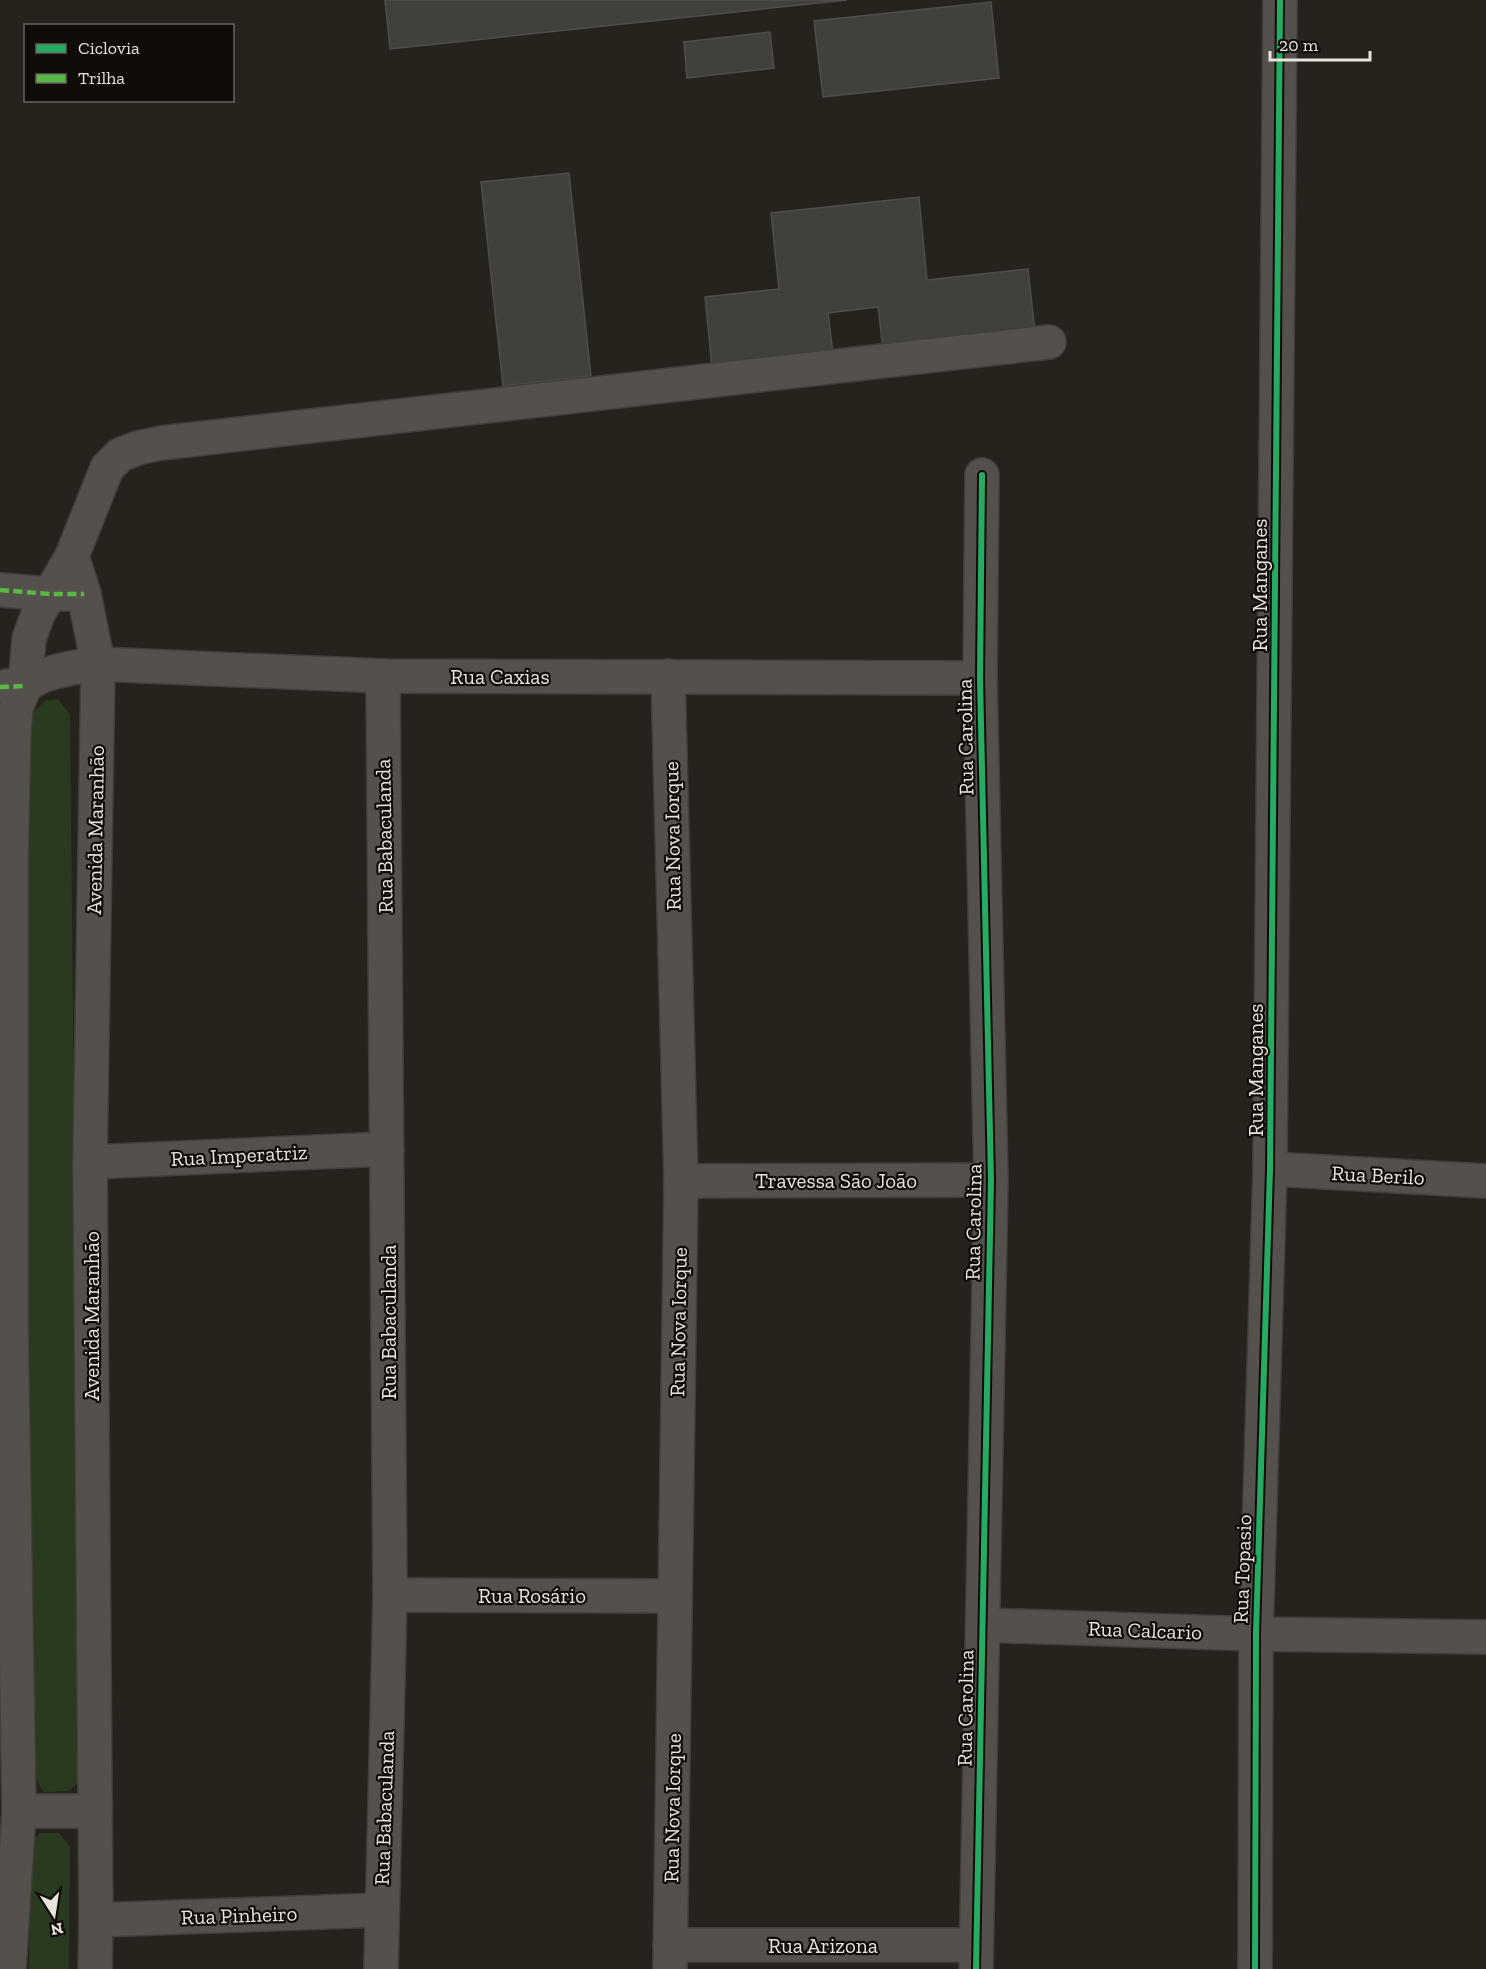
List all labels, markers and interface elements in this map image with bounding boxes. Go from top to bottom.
legend [24,24,234,102]
scale bar [1270,24,1370,62]
text: 20 m [1279,34,1319,56]
text: Ciclovia [78,37,140,59]
text: Trilha [78,67,125,89]
street label: Rua Manganes [1247,519,1272,651]
street label: Rua Caxias [450,664,550,689]
street label: Rua Carolina [951,678,979,796]
street label: Avenida Maranhão [81,745,109,915]
street label: Rua Babaculanda [370,758,398,914]
street label: Rua Nova Iorque [658,761,686,911]
street label: Rua Manganes [1243,1004,1268,1136]
street label: Rua Imperatriz [170,1139,308,1171]
street label: Rua Berilo [1331,1160,1425,1190]
street label: Rua Carolina [959,1163,987,1281]
street label: Travessa São João [755,1168,917,1193]
street label: Avenida Maranhão [79,1231,104,1401]
street label: Rua Babaculanda [376,1245,401,1399]
street label: Rua Nova Iorque [664,1247,692,1397]
street label: Rua Topasio [1228,1514,1256,1624]
street label: Rua Rosário [478,1583,586,1608]
street label: Rua Calcario [1087,1616,1203,1644]
street label: Rua Carolina [951,1649,979,1767]
street label: Rua Babaculanda [369,1730,399,1886]
street label: Rua Nova Iorque [658,1733,686,1883]
north arrow [24,1885,84,1945]
street label: Rua Pinheiro [180,1900,298,1930]
text: N [49,1919,65,1940]
street label: Rua Arizona [768,1933,878,1958]

